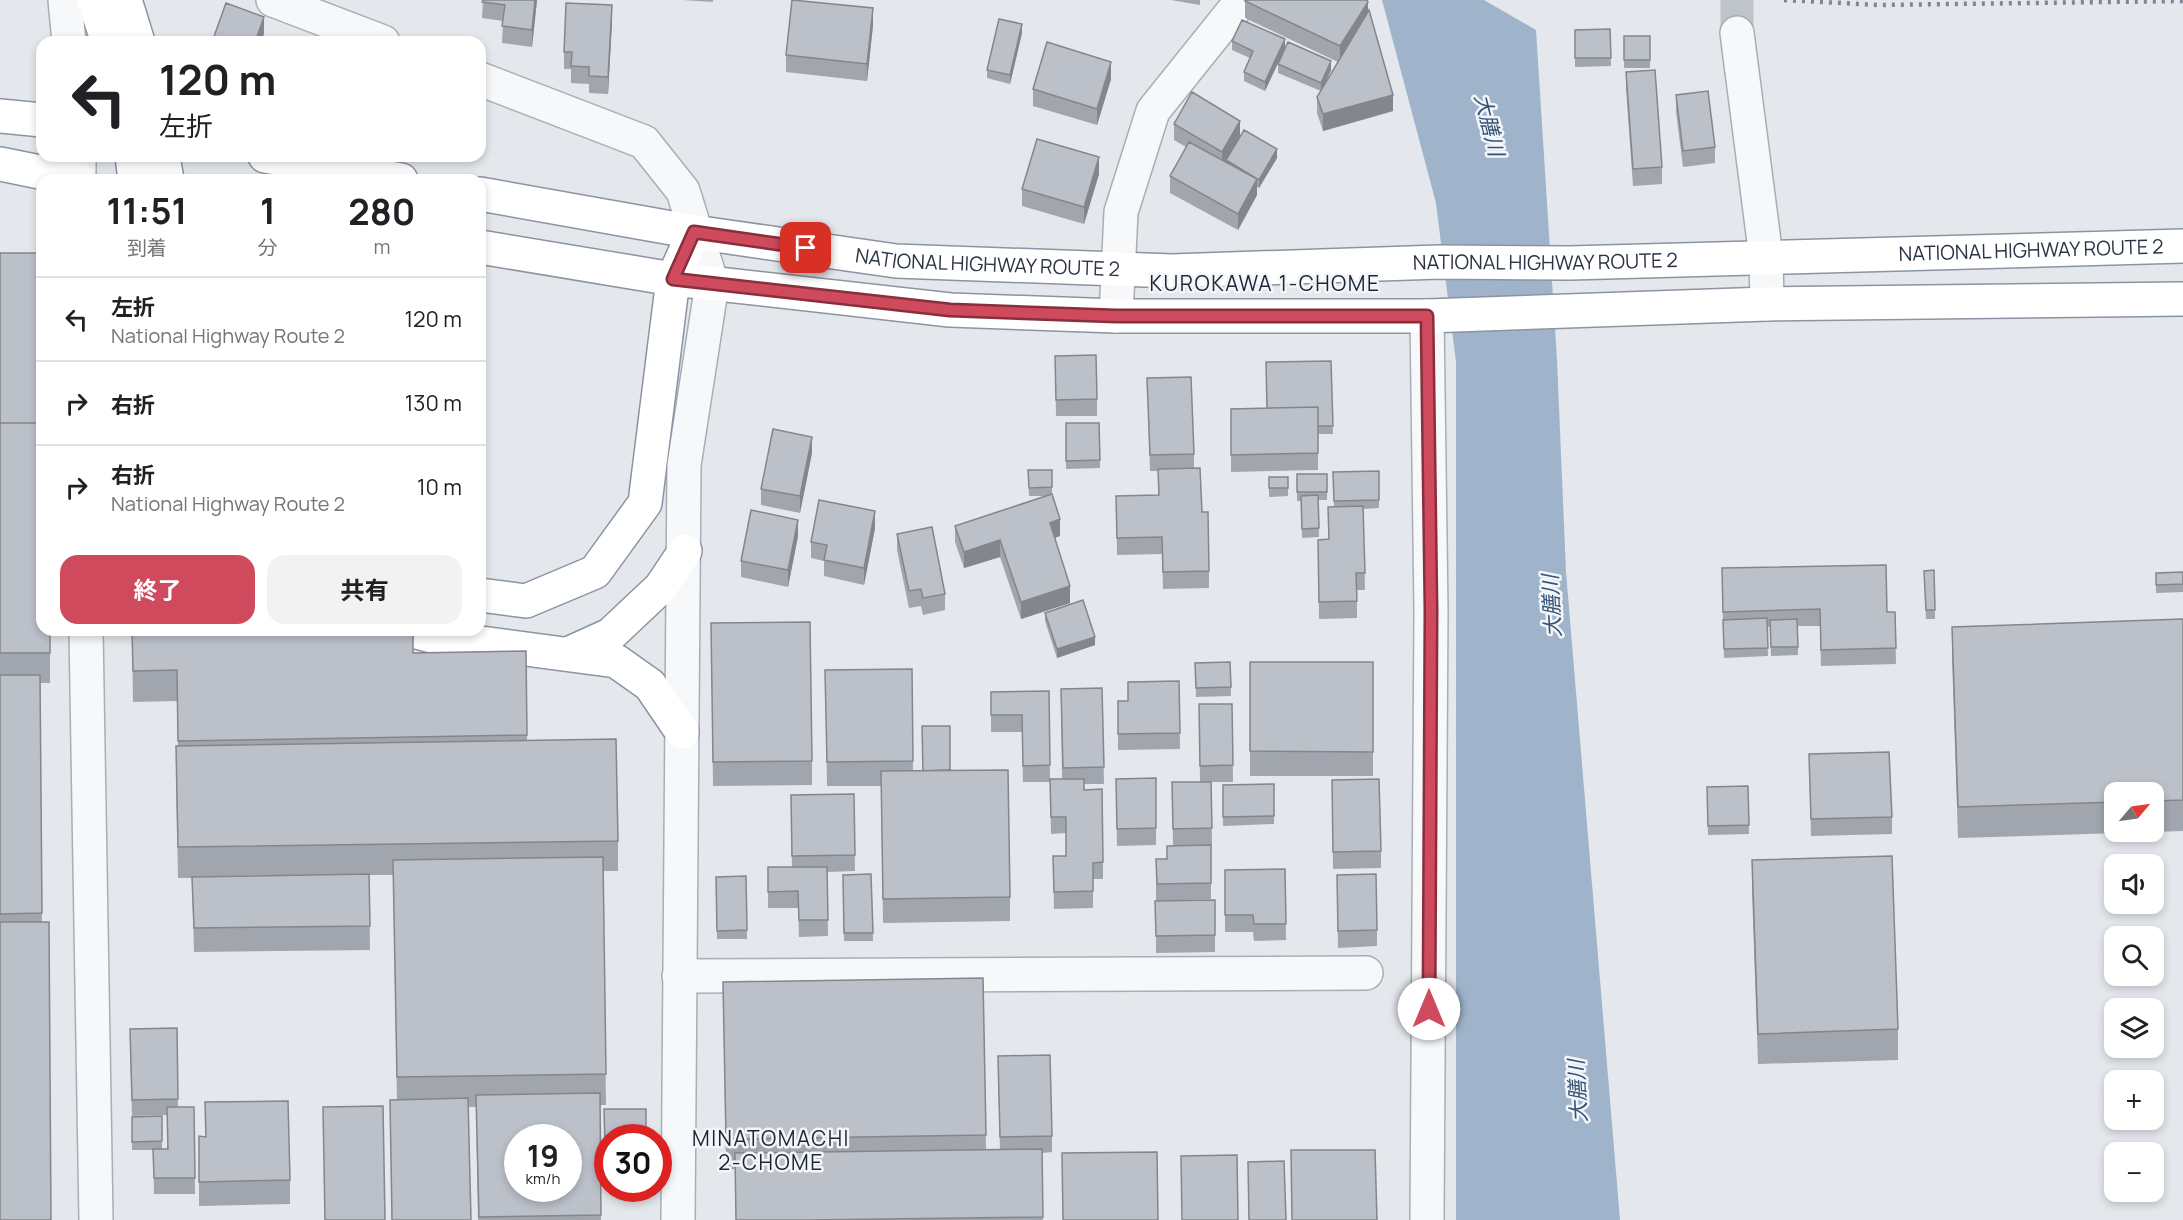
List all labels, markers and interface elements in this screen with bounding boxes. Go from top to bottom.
text: 120 m [159,50,276,108]
icon: left [60,60,138,138]
water label: 大膳川 [1469,91,1512,161]
text: 左折 [159,107,213,144]
text: 11:51 [107,186,187,235]
text: 1 [260,186,276,235]
text: 280 [348,187,415,236]
pin [780,222,831,273]
icon: arrive [789,231,822,264]
text: m [373,233,390,260]
street label: NATIONAL HIGHWAY ROUTE 2 [1898,233,2164,267]
text: 到着 [127,234,167,261]
text: 分 [258,234,278,261]
street label: NATIONAL HIGHWAY ROUTE 2 [854,241,1120,282]
street label: NATIONAL HIGHWAY ROUTE 2 [1412,246,1678,276]
district label: KUROKAWA 1-CHOME [1150,269,1380,297]
text: 左折 [111,292,155,322]
icon: left [60,303,93,336]
text: 120 m [404,304,462,334]
text: National Highway Route 2 [111,322,345,349]
icon: right [60,387,93,420]
text: 130 m [405,388,462,418]
text: 右折 [111,390,155,420]
text: 右折 [111,460,155,490]
icon: right [60,471,93,504]
text: 10 m [417,472,462,502]
text: National Highway Route 2 [111,490,345,517]
button: 終了 [60,555,255,624]
button: 共有 [267,555,462,624]
water label: 大膳川 [1535,572,1567,638]
north arrow [2104,782,2164,842]
map controls [2104,782,2164,1202]
button: sound [2104,854,2164,914]
button: search [2104,926,2164,986]
position arrow [1397,977,1461,1041]
button: layers [2104,998,2164,1058]
water label: 大膳川 [1561,1057,1593,1123]
button: + [2104,1070,2164,1130]
speed limit sign: 30 [594,1124,672,1202]
district label: MINATOMACHI 2-CHOME [692,1124,850,1176]
text: 19 [527,1135,559,1176]
button: − [2104,1142,2164,1202]
text: km/h [526,1168,560,1189]

